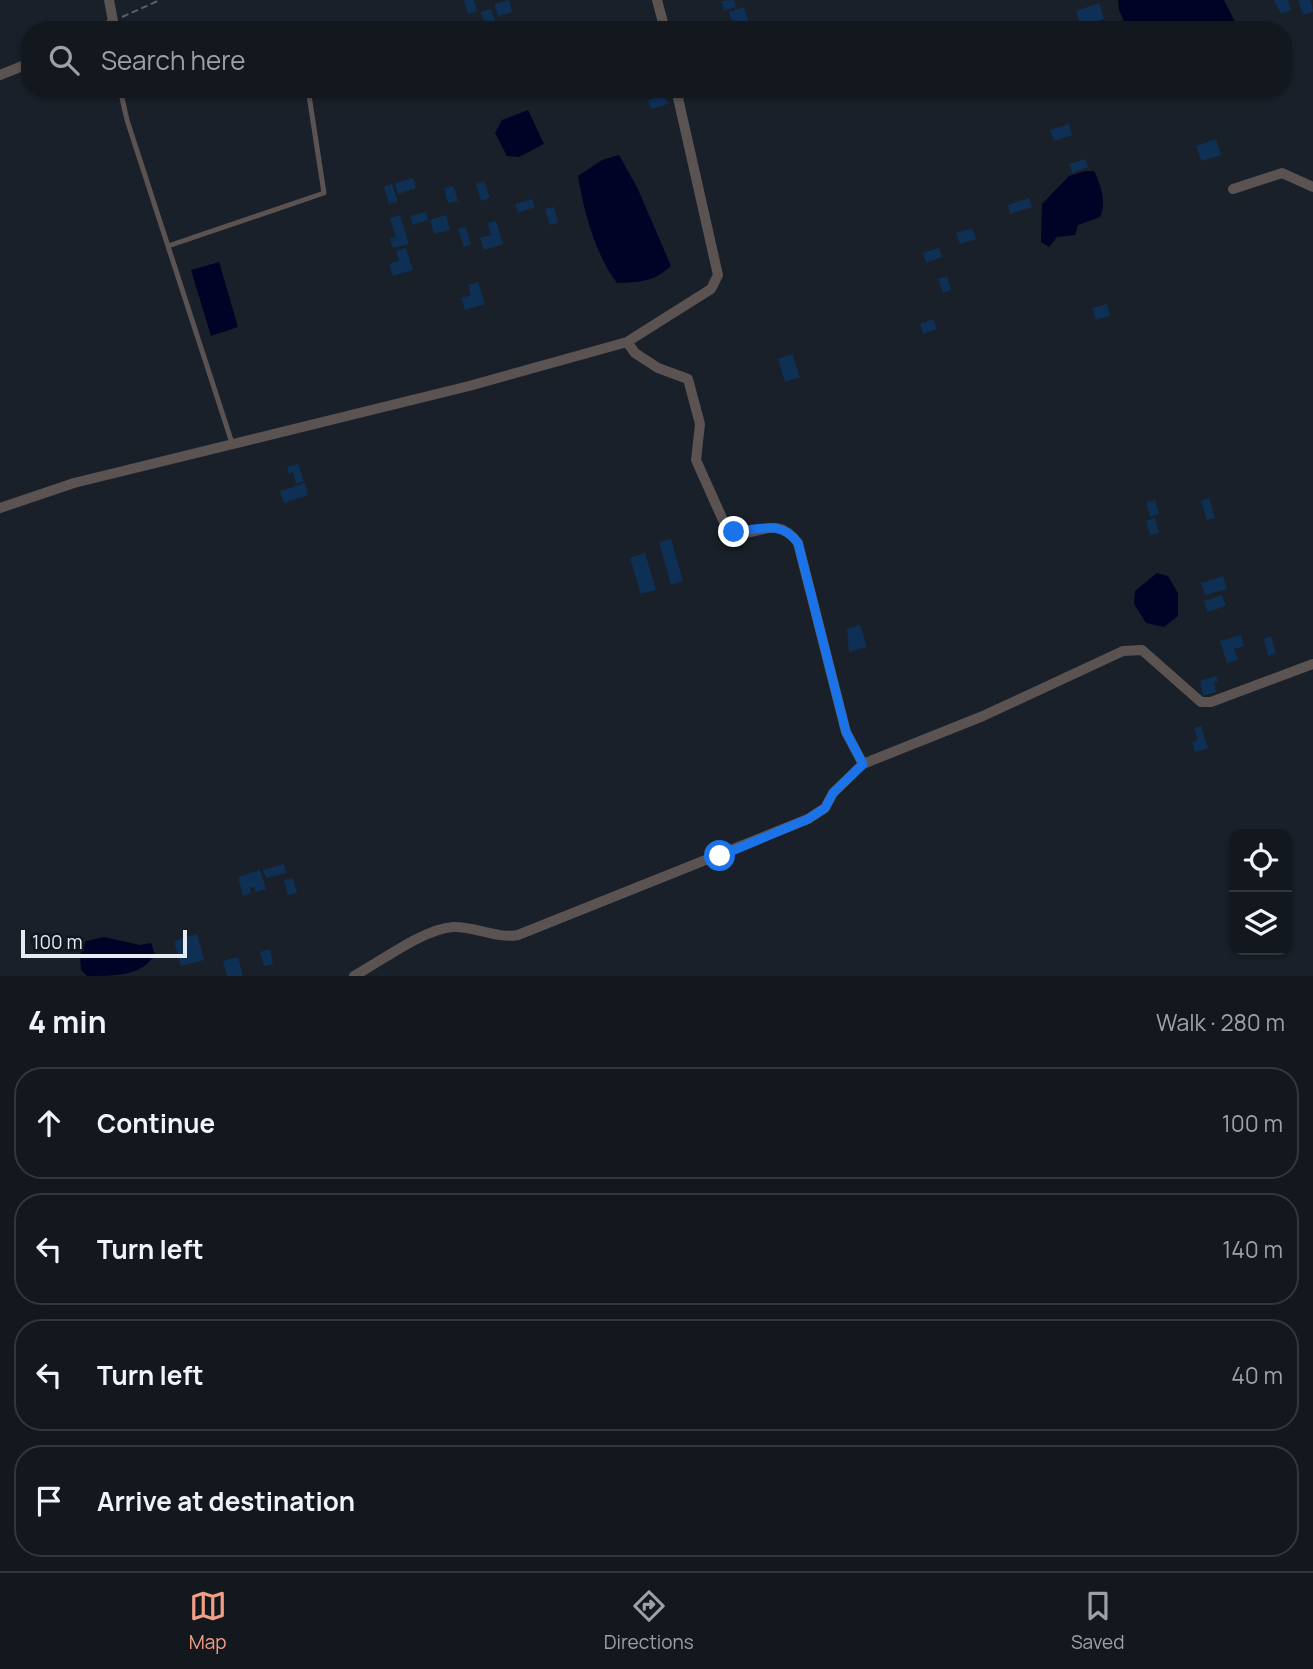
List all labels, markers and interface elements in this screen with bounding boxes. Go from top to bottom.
search box [21,21,1292,98]
icon: search [45,41,83,79]
text: Search here [101,42,246,78]
route end [718,516,749,547]
map controls [1229,829,1292,955]
button: locate [1229,829,1292,892]
route start [704,840,735,871]
button: layers [1229,892,1292,955]
scale bar [21,927,187,959]
text: 100 m [32,929,83,955]
text: 4 min [28,1001,106,1042]
text: Walk · 280 m [1156,1006,1285,1038]
icon: ahead [30,1104,68,1142]
text: Continue [97,1105,215,1141]
text: 100 m [1222,1107,1283,1139]
icon: left [30,1230,68,1268]
text: Turn left [97,1231,204,1267]
text: 140 m [1222,1233,1283,1265]
icon: left [30,1356,68,1394]
text: Turn left [97,1357,204,1393]
text: 40 m [1231,1359,1283,1391]
icon: arrive [30,1482,68,1520]
text: Arrive at destination [97,1483,355,1519]
tab: Map [189,1587,227,1655]
tab: Directions [604,1587,694,1655]
tab: Saved [1071,1587,1124,1655]

